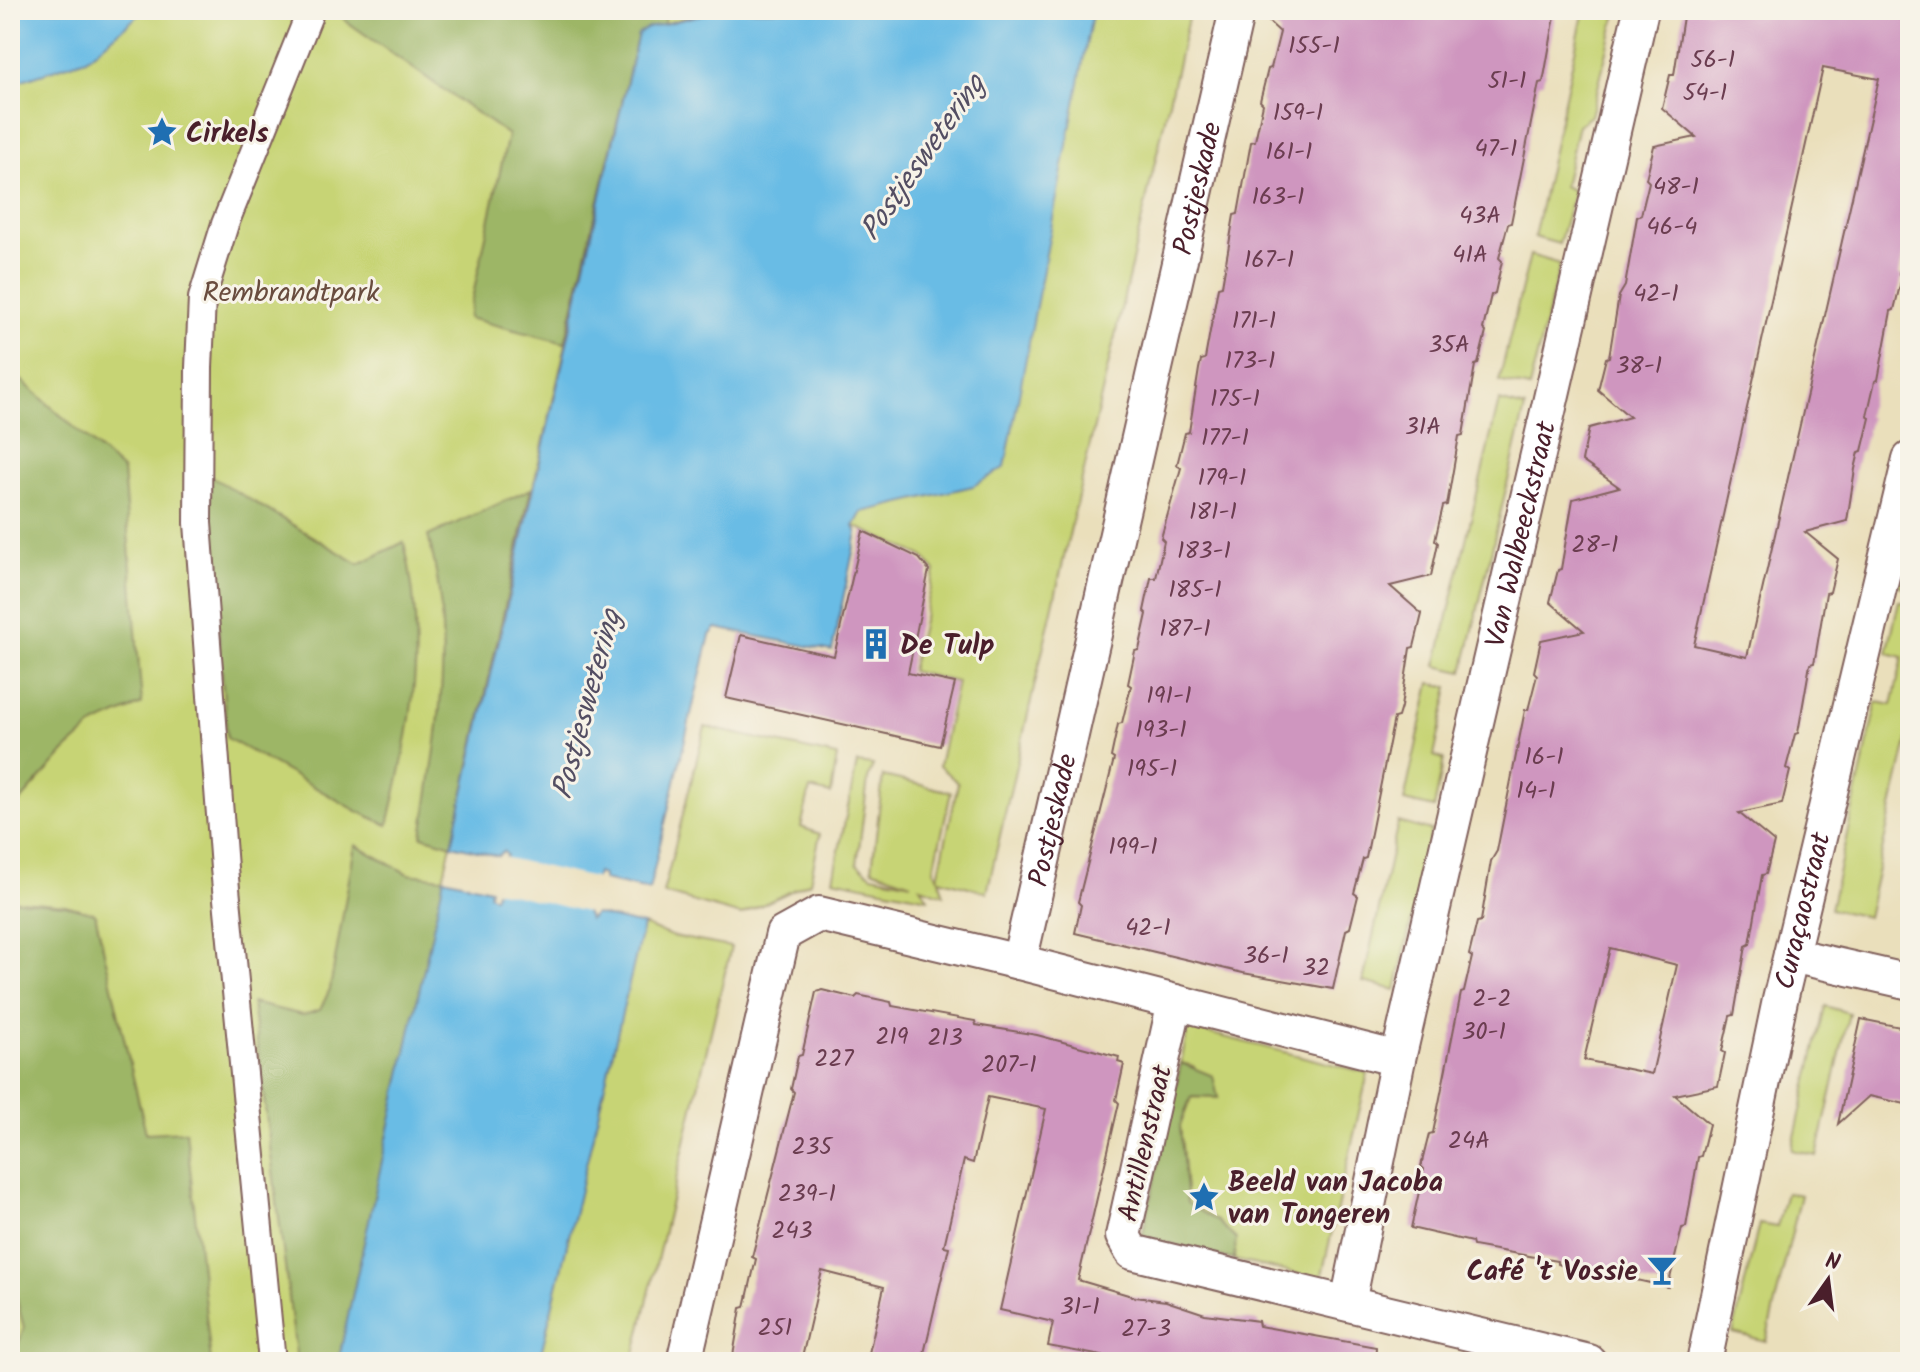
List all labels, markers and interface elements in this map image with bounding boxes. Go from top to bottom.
house number: 155-1 [1288,27,1340,66]
house number: 56-1 [1691,41,1735,80]
house number: 51-1 [1488,62,1526,101]
water label: Postjeswetering [848,63,1000,251]
house number: 54-1 [1683,74,1727,113]
house number: 159-1 [1273,94,1323,133]
place label: Cirkels [186,112,269,157]
place icon: Cirkels [145,115,179,149]
street label: Postjeskade [1162,117,1236,260]
house number: 47-1 [1475,130,1517,169]
house number: 161-1 [1266,133,1312,172]
house number: 48-1 [1653,168,1699,207]
house number: 163-1 [1251,178,1305,217]
house number: 43A [1459,197,1501,236]
house number: 46-4 [1647,208,1697,247]
house number: 41A [1452,236,1488,275]
house number: 167-1 [1244,241,1294,280]
park label: Rembrandtpark [203,271,380,316]
house number: 42-1 [1633,275,1679,314]
house number: 171-1 [1232,302,1276,341]
house number: 35A [1428,326,1470,365]
house number: 173-1 [1225,342,1275,381]
house number: 38-1 [1616,347,1662,386]
house number: 175-1 [1210,380,1260,419]
house number: 31A [1405,408,1441,447]
street label: Van Walbeeckstraat [1474,416,1570,652]
house number: 177-1 [1201,419,1249,458]
house number: 179-1 [1198,459,1246,498]
house number: 181-1 [1189,493,1237,532]
house number: 28-1 [1572,526,1618,565]
house number: 183-1 [1177,532,1231,571]
house number: 185-1 [1168,571,1222,610]
water label: Postjeswetering [540,603,637,805]
house number: 187-1 [1159,610,1211,649]
place label: De Tulp [900,624,994,669]
building icon: De Tulp [859,627,893,661]
house number: 191-1 [1146,677,1192,716]
house number: 193-1 [1135,711,1187,750]
house number: 16-1 [1524,738,1564,777]
street label: Postjeskade [1017,749,1091,891]
house number: 195-1 [1127,750,1177,789]
house number: 14-1 [1516,772,1556,811]
street label: Curaçaostraat [1763,827,1845,994]
house number: 199-1 [1108,828,1158,867]
house number: 42-1 [1125,909,1171,948]
house number: 36-1 [1243,937,1289,976]
house number: 32 [1302,949,1330,988]
house number: 2-2 [1473,980,1511,1019]
house number: 30-1 [1462,1013,1506,1052]
house number: 219 [875,1018,909,1057]
house number: 213 [927,1019,963,1058]
house number: 227 [815,1040,854,1079]
house number: 207-1 [981,1046,1037,1085]
street label: Antillenstraat [1107,1060,1187,1226]
house number: 24A [1448,1122,1490,1161]
house number: 235 [792,1128,834,1167]
place label: Beeld van Jacoba van Tongeren [1228,1161,1443,1238]
house number: 239-1 [778,1175,836,1214]
place icon: Beeld van Jacoba van Tongeren [1187,1180,1221,1214]
house number: 243 [772,1212,812,1251]
north arrow [1788,1240,1868,1320]
text: N [1821,1244,1843,1282]
place label: Café 't Vossie [1466,1250,1638,1295]
bar icon: Café 't Vossie [1645,1253,1679,1287]
house number: 31-1 [1060,1288,1100,1327]
house number: 251 [758,1309,792,1348]
house number: 27-3 [1121,1310,1171,1349]

